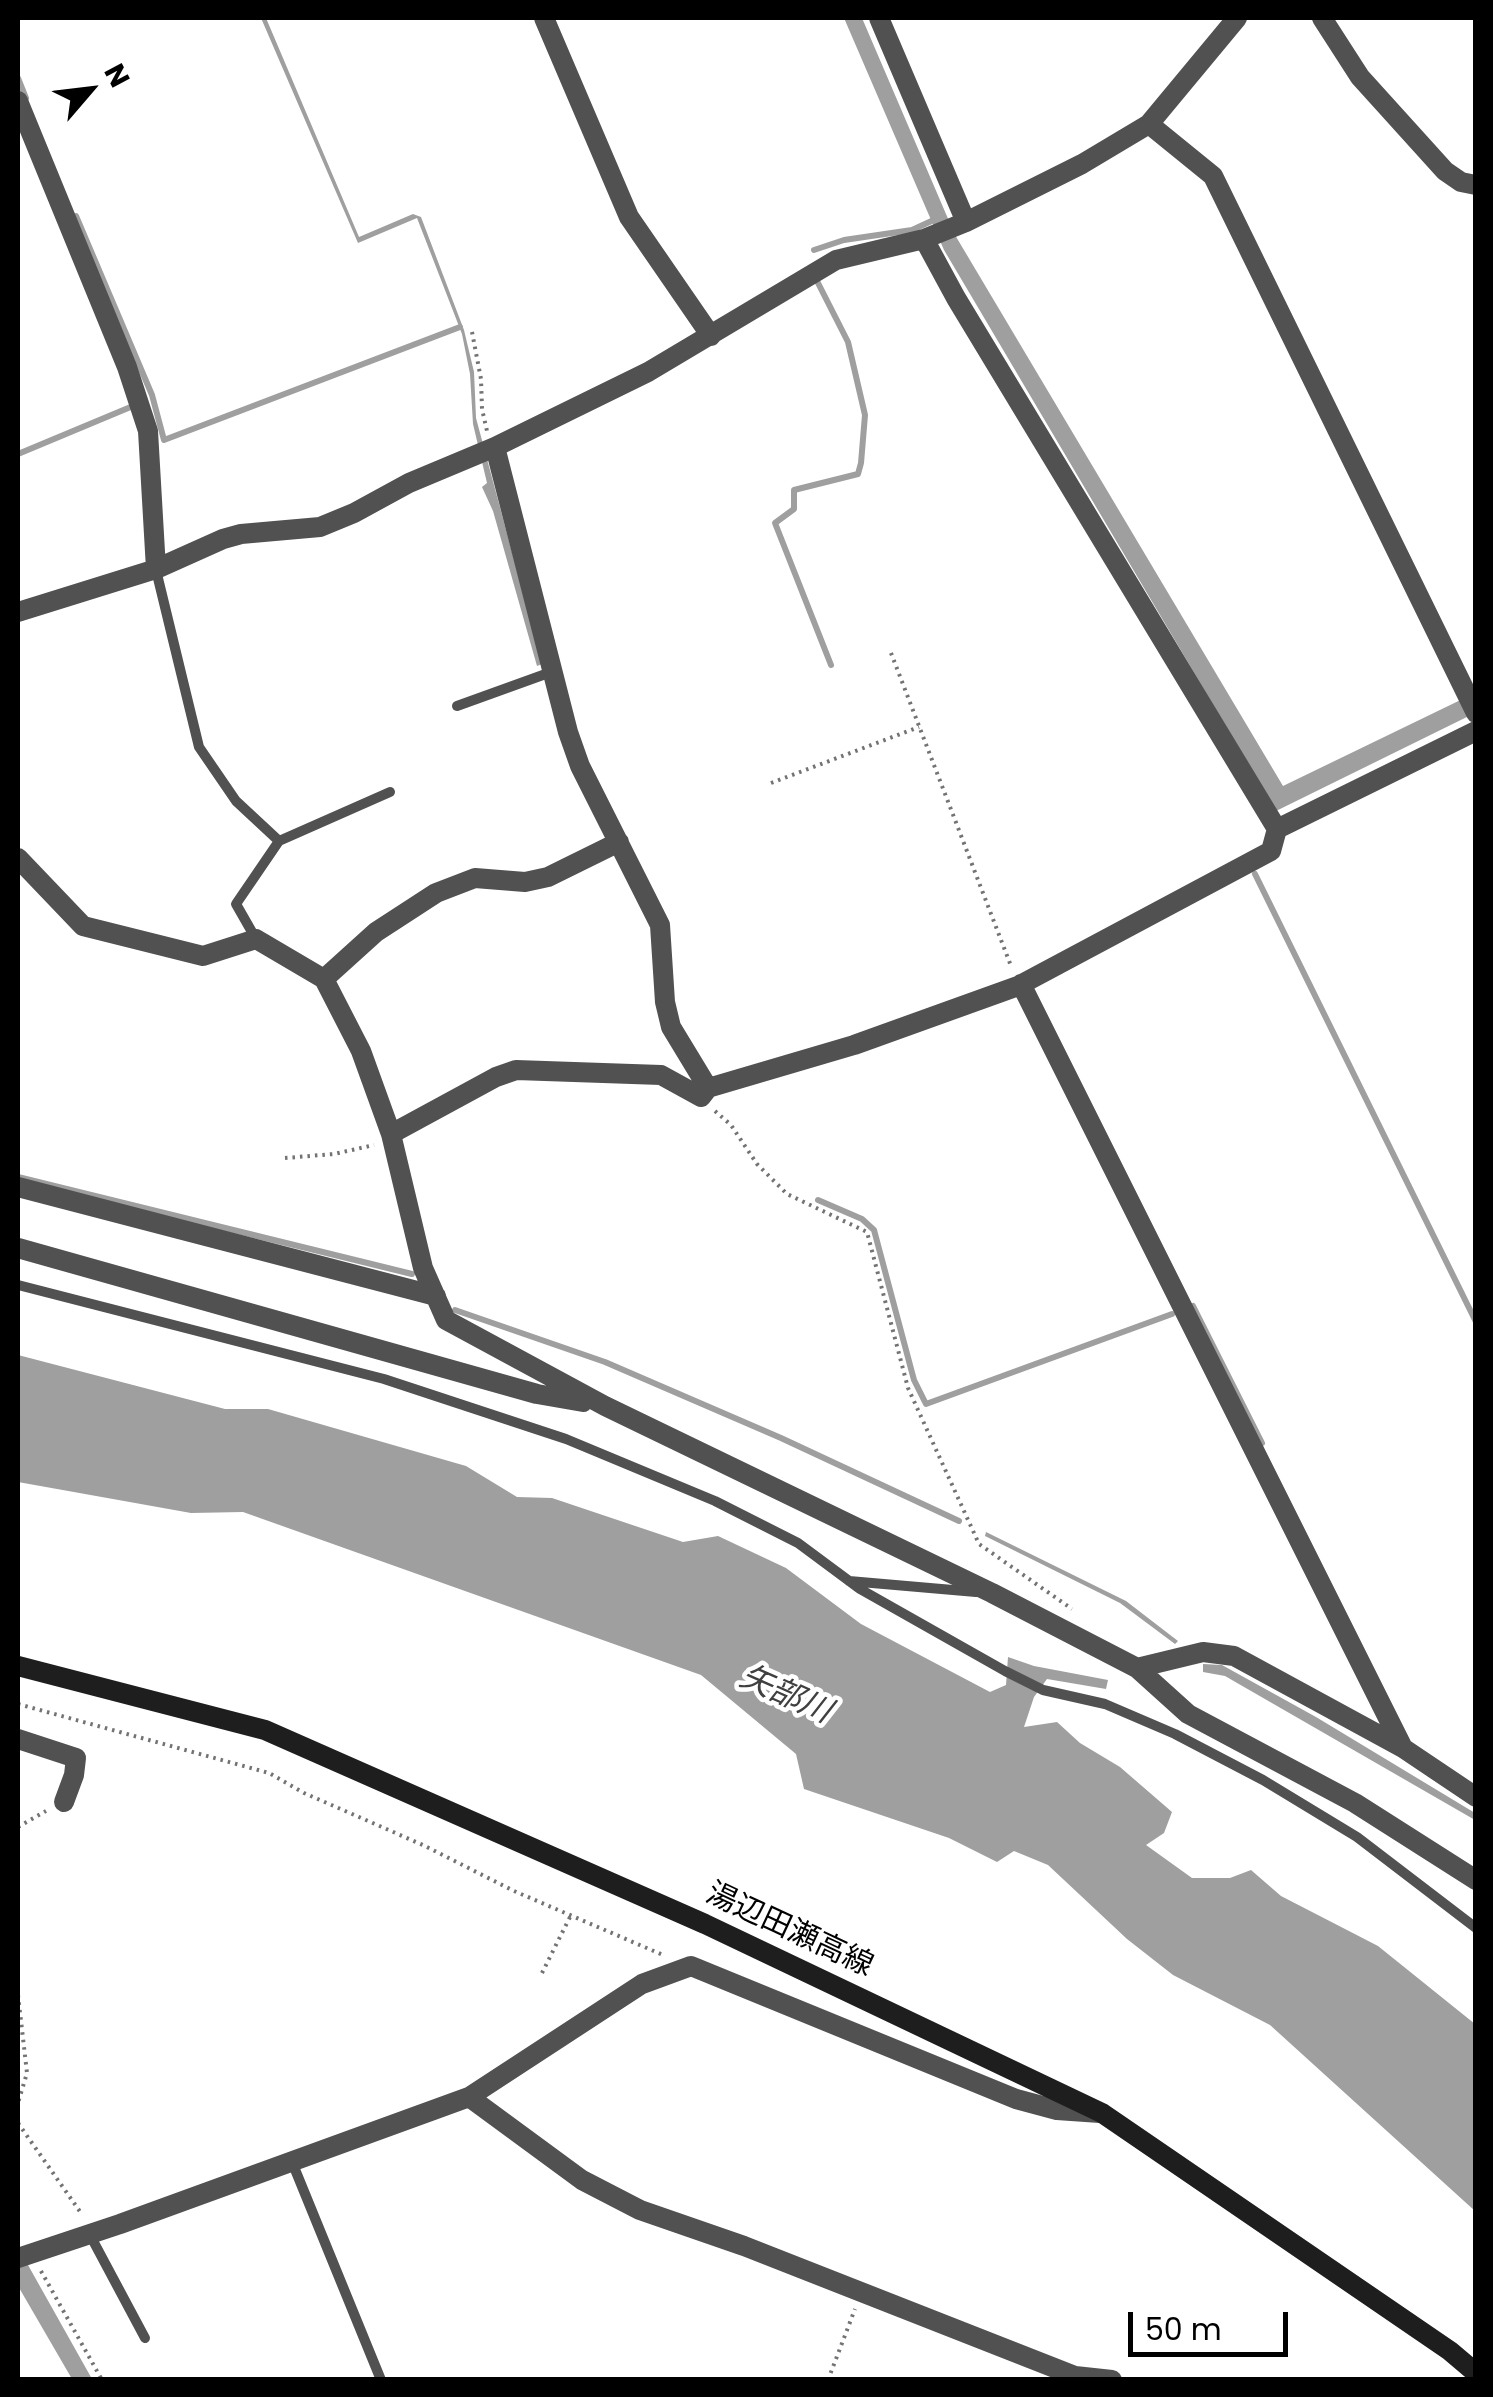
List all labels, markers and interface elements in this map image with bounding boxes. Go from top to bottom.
north arrow [40,40,140,140]
text: N [95,57,139,94]
water label: 矢部川 [733,1659,837,1733]
street label: 湯辺田瀬高線 [700,1877,878,1985]
scale bar [1133,2292,1293,2354]
text: 50 m [1145,2308,1222,2351]

